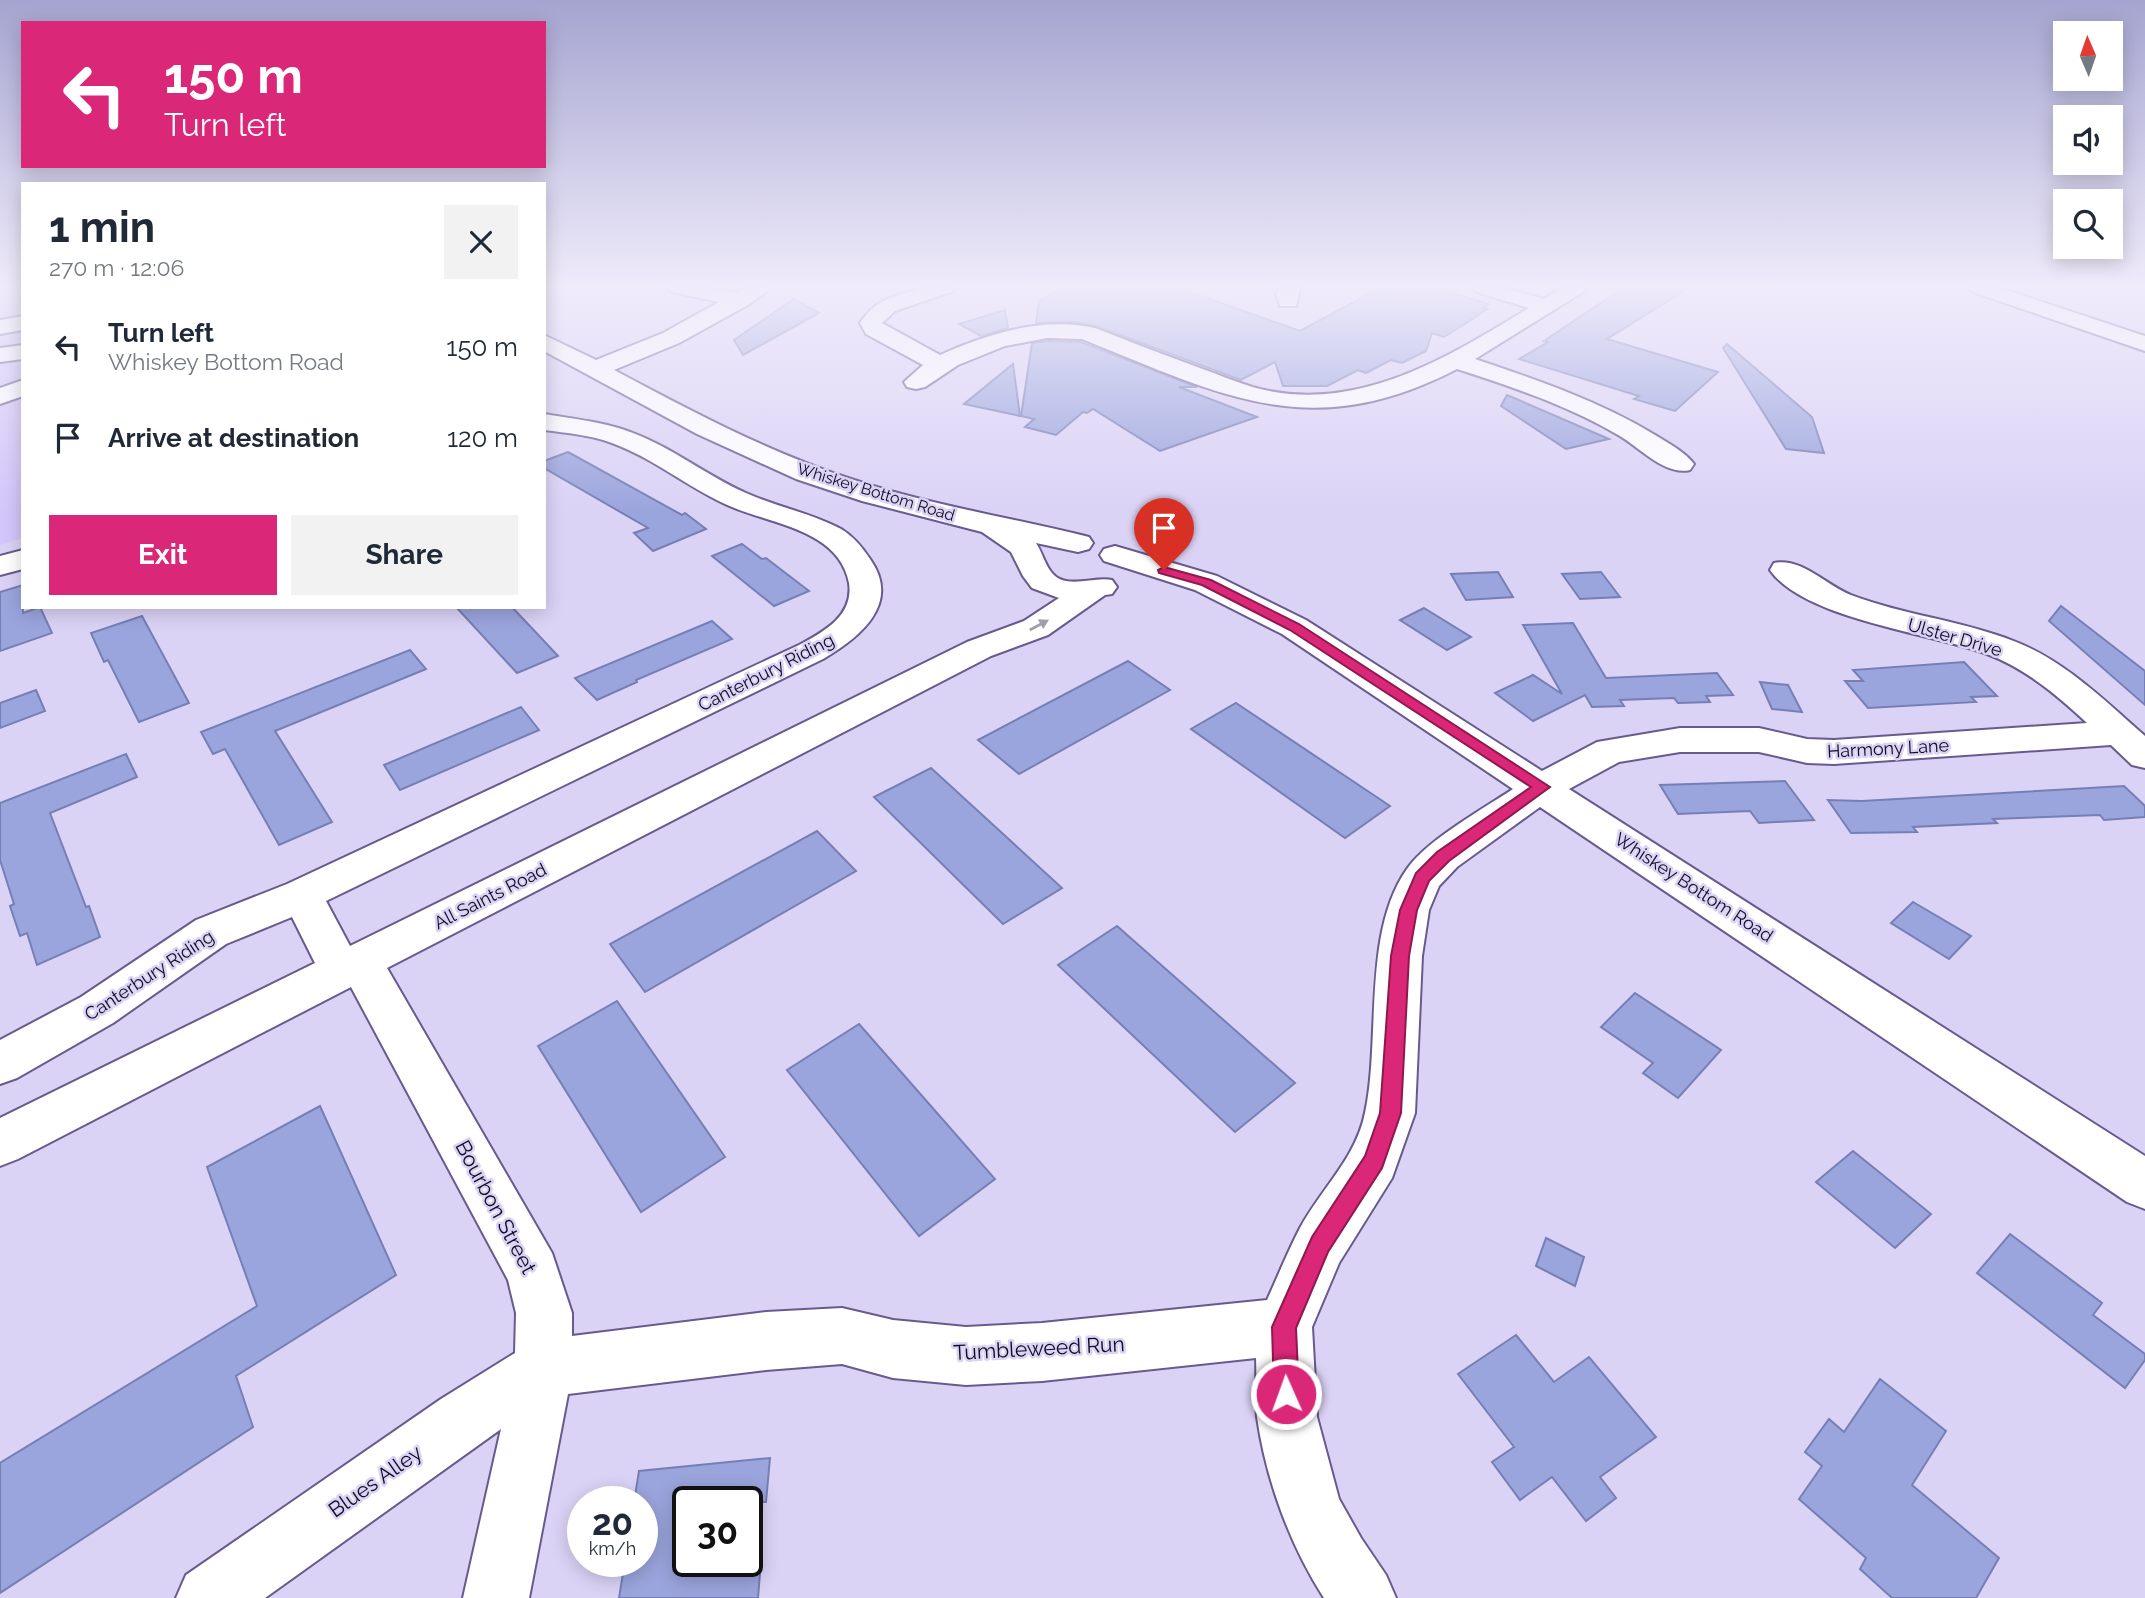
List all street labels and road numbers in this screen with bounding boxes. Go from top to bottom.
street label: Whiskey Bottom Road [795,459,957,525]
street label: Ulster Drive [1906,614,2005,661]
street label: Canterbury Riding [695,629,837,715]
street label: Harmony Lane [1826,734,1950,762]
street label: Whiskey Bottom Road [1611,828,1777,946]
street label: All Saints Road [430,859,550,933]
street label: Canterbury Riding [81,925,217,1025]
street label: Bourbon Street [450,1136,542,1278]
street label: Tumbleweed Run [953,1331,1125,1365]
street label: Blues Alley [323,1440,427,1522]

